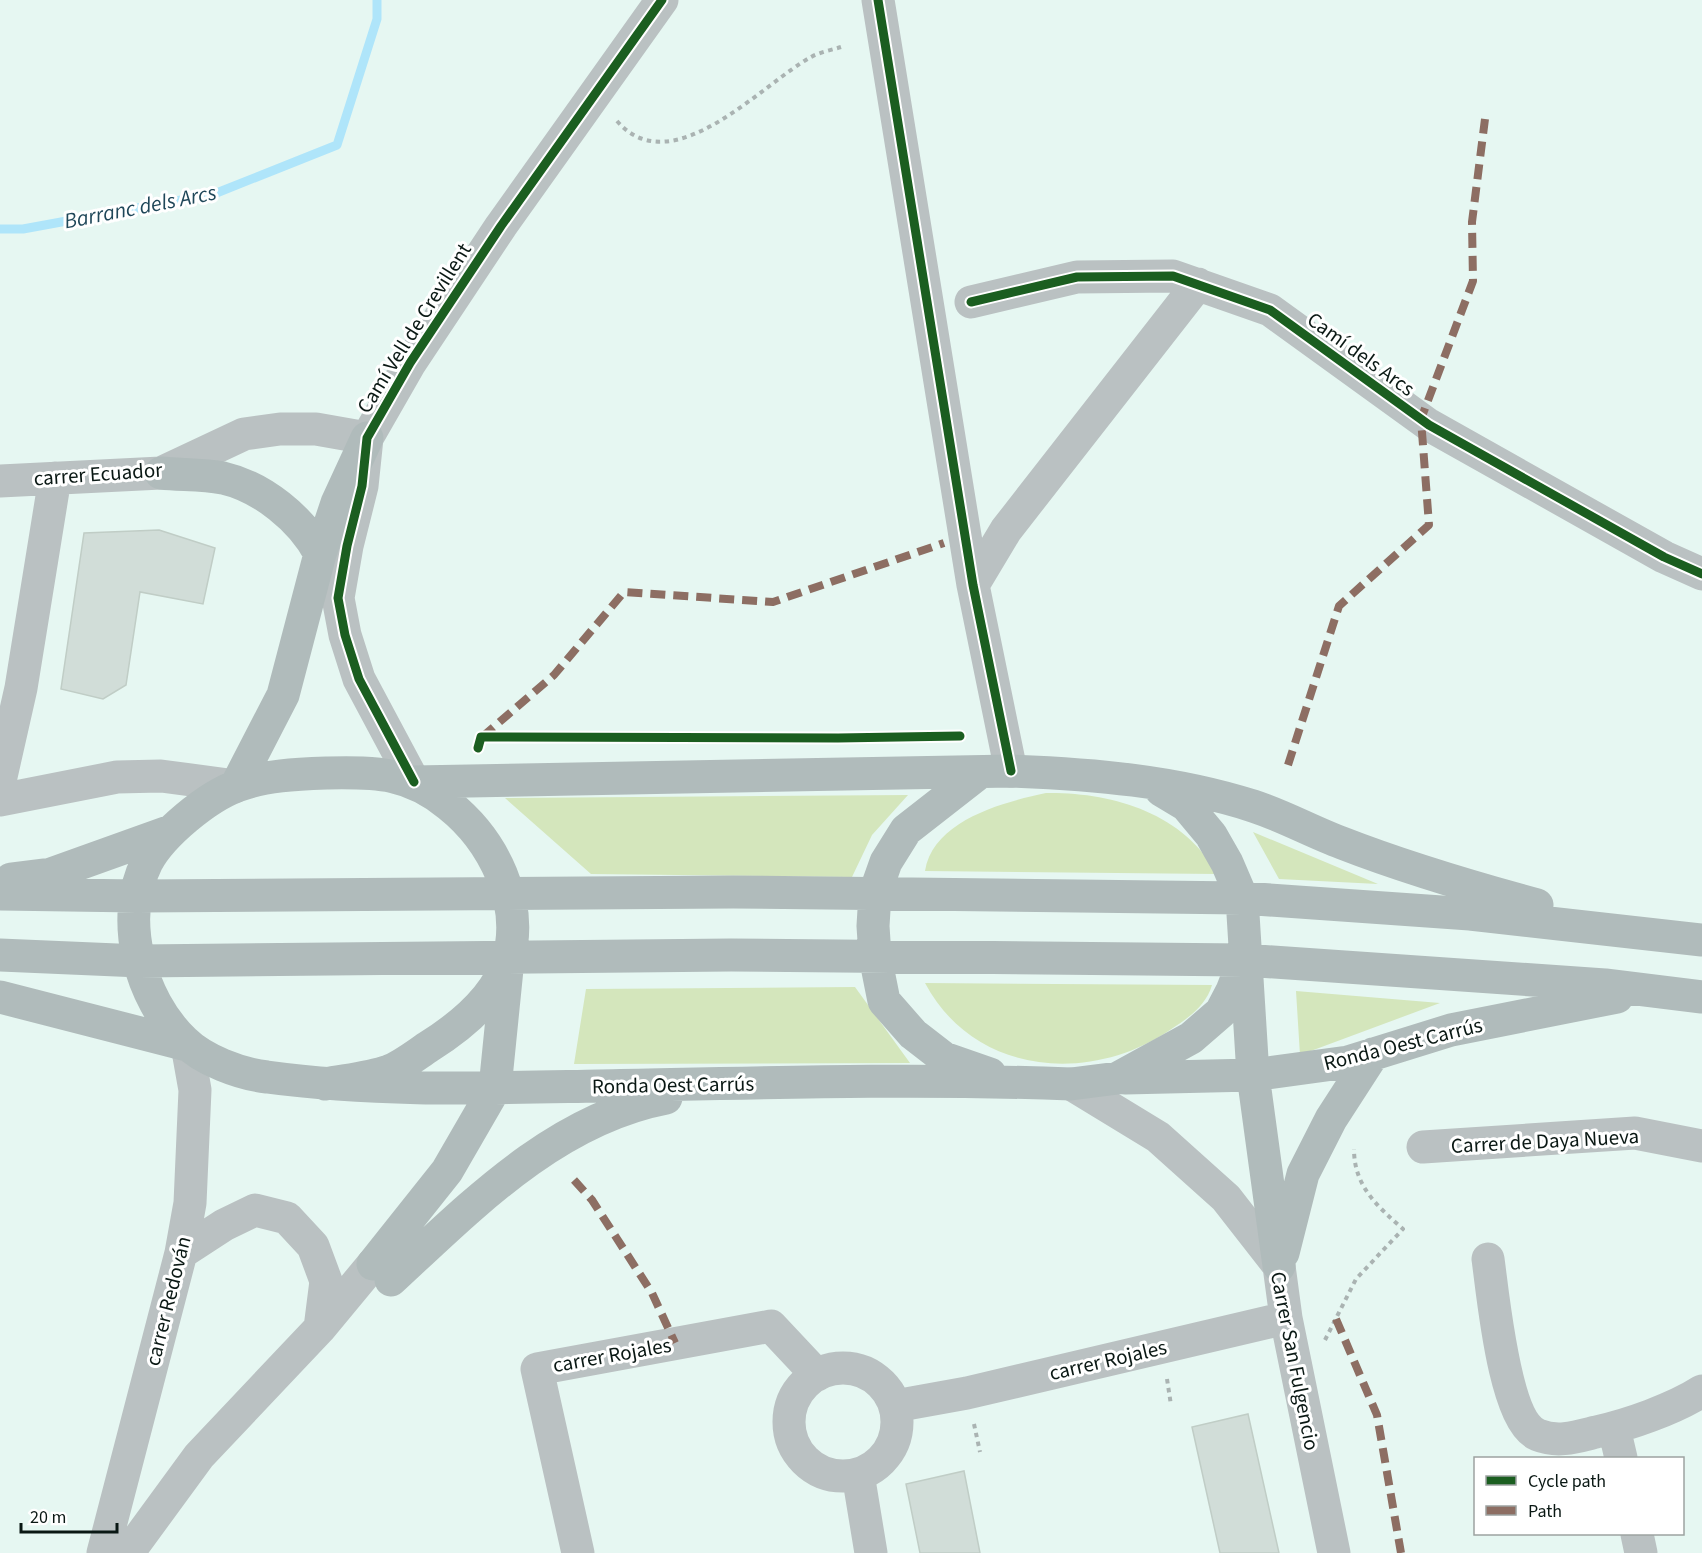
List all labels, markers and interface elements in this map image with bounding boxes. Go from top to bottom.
water label: Barranc dels Arcs [61,177,219,237]
street label: Camí Vell de Crevillent [349,237,479,419]
street label: Camí dels Arcs [1301,305,1421,403]
street label: carrer Ecuador [33,454,164,493]
street label: Ronda Oest Carrús [1321,1010,1486,1078]
street label: Ronda Oest Carrús [592,1069,755,1101]
street label: Carrer de Daya Nueva [1450,1121,1640,1161]
street label: carrer Redován [137,1233,199,1369]
street label: Carrer San Fulgencio [1263,1269,1327,1453]
street label: carrer Rojales [550,1330,674,1380]
street label: carrer Rojales [1046,1332,1170,1388]
legend [1474,1457,1684,1535]
text: Cycle path [1528,1469,1606,1494]
scale bar [21,1496,117,1534]
text: Path [1528,1499,1562,1524]
text: 20 m [30,1505,66,1530]

